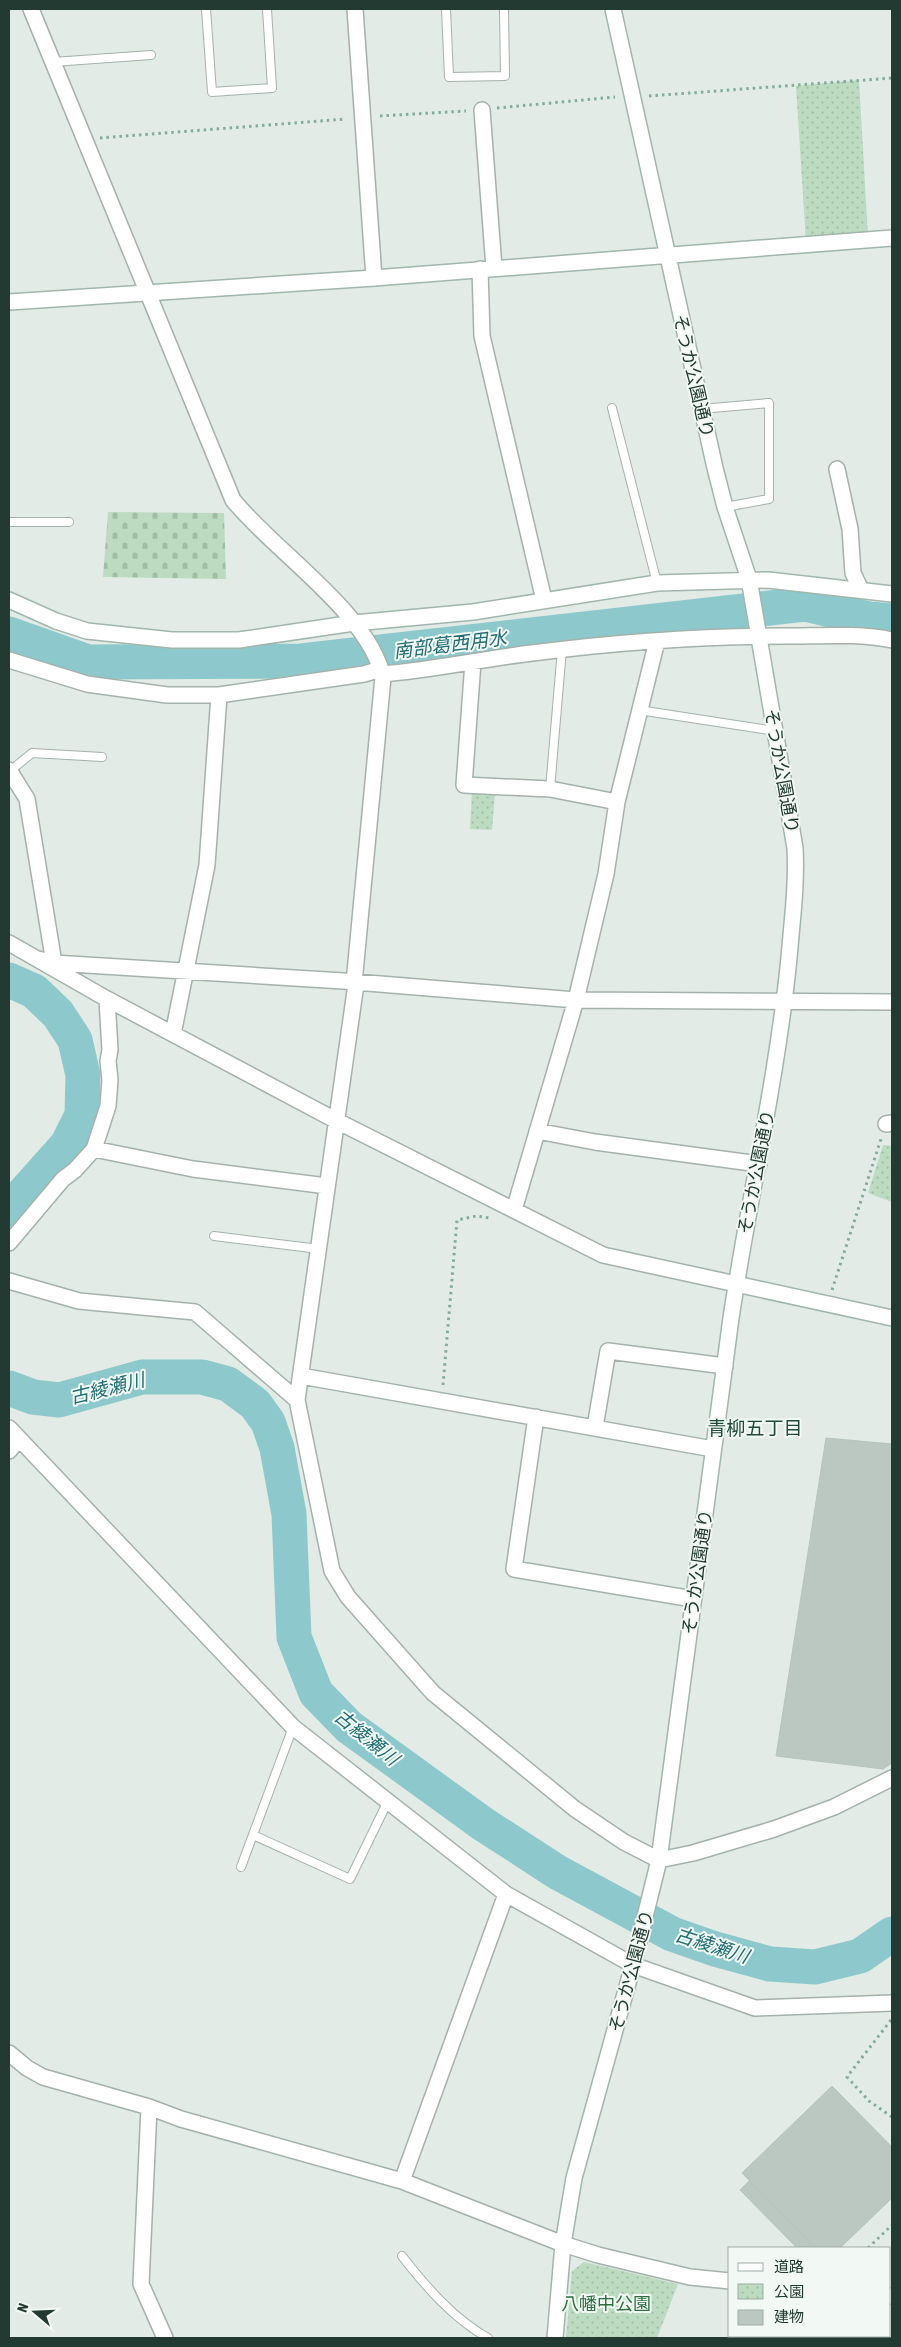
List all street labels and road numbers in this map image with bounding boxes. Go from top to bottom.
street label: そうか公園通り [670,312,718,440]
street label: そうか公園通り [761,707,803,835]
street label: そうか公園通り [734,1108,778,1236]
street label: そうか公園通り [678,1508,716,1636]
street label: そうか公園通り [605,1907,657,2035]

